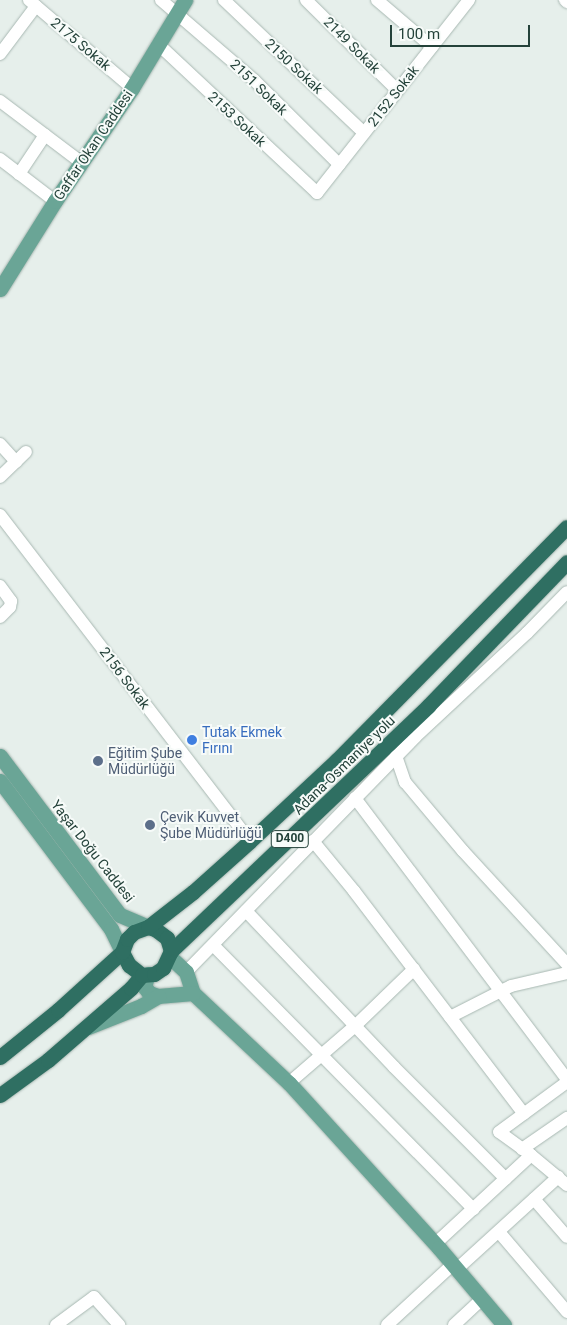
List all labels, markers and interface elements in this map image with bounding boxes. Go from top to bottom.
street label: 2149 Sokak [320,13,384,77]
street label: 2175 Sokak [48,14,114,74]
scale bar [392,15,532,47]
text: 100 m [398,25,440,43]
street label: 2150 Sokak [262,35,326,97]
street label: 2151 Sokak [227,56,291,118]
street label: 2152 Sokak [364,62,422,130]
street label: Gaffar Okan Caddesi [50,87,136,203]
street label: 2153 Sokak [205,88,269,150]
street label: 2156 Sokak [96,644,154,712]
street label: Adana-Osmaniye yolu [290,712,398,818]
place label: Tutak Ekmek Fırını [202,724,282,756]
marker: Tutak Ekmek Fırını [186,734,198,746]
place label: Eğitim Şube Müdürlüğü [108,745,182,778]
marker: Eğitim Şube Müdürlüğü [92,755,104,767]
street label: Yaşar Doğu Caddesi [48,796,138,906]
place label: Çevik Kuvvet Şube Müdürlüğü [160,809,262,842]
marker: Çevik Kuvvet Şube Müdürlüğü [144,819,156,831]
road number: D400 [270,830,310,849]

